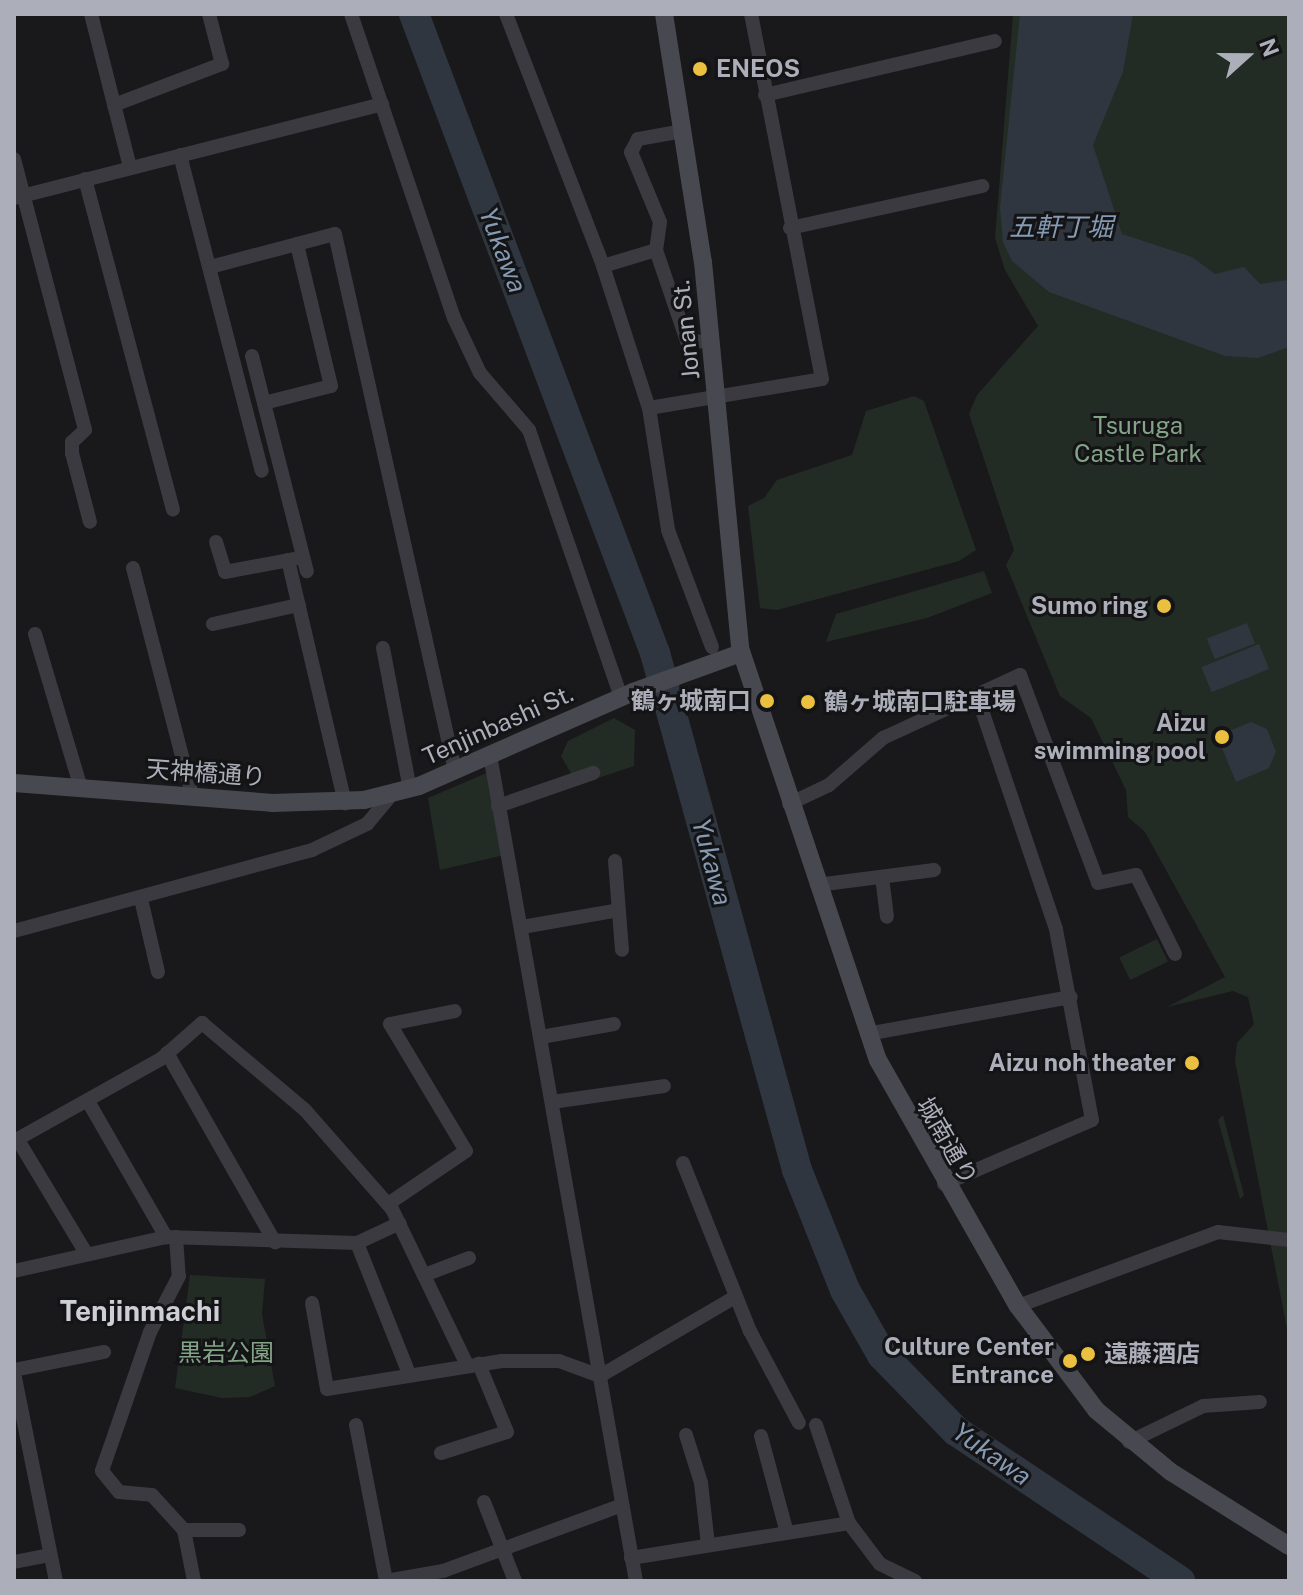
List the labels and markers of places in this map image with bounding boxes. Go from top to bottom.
place label: ENEOS [716,55,800,83]
marker: ENEOS [691,60,709,78]
place label: Sumo ring [1031,592,1148,620]
marker: Sumo ring [1155,597,1173,615]
place label: 鶴ヶ城南口 [631,687,751,715]
place label: 鶴ヶ城南口駐車場 [824,688,1016,716]
marker: 鶴ヶ城南口 [758,692,776,710]
marker: 鶴ヶ城南口駐車場 [799,693,817,711]
place label: Aizu swimming pool [1034,709,1206,765]
marker: Aizu swimming pool [1213,728,1231,746]
place label: Aizu noh theater [989,1049,1176,1077]
marker: Aizu noh theater [1183,1054,1201,1072]
place label: Culture Center Entrance [884,1333,1054,1389]
place label: 遠藤酒店 [1104,1340,1200,1368]
marker: 遠藤酒店 [1079,1345,1097,1363]
marker: Culture Center Entrance [1061,1352,1079,1370]

